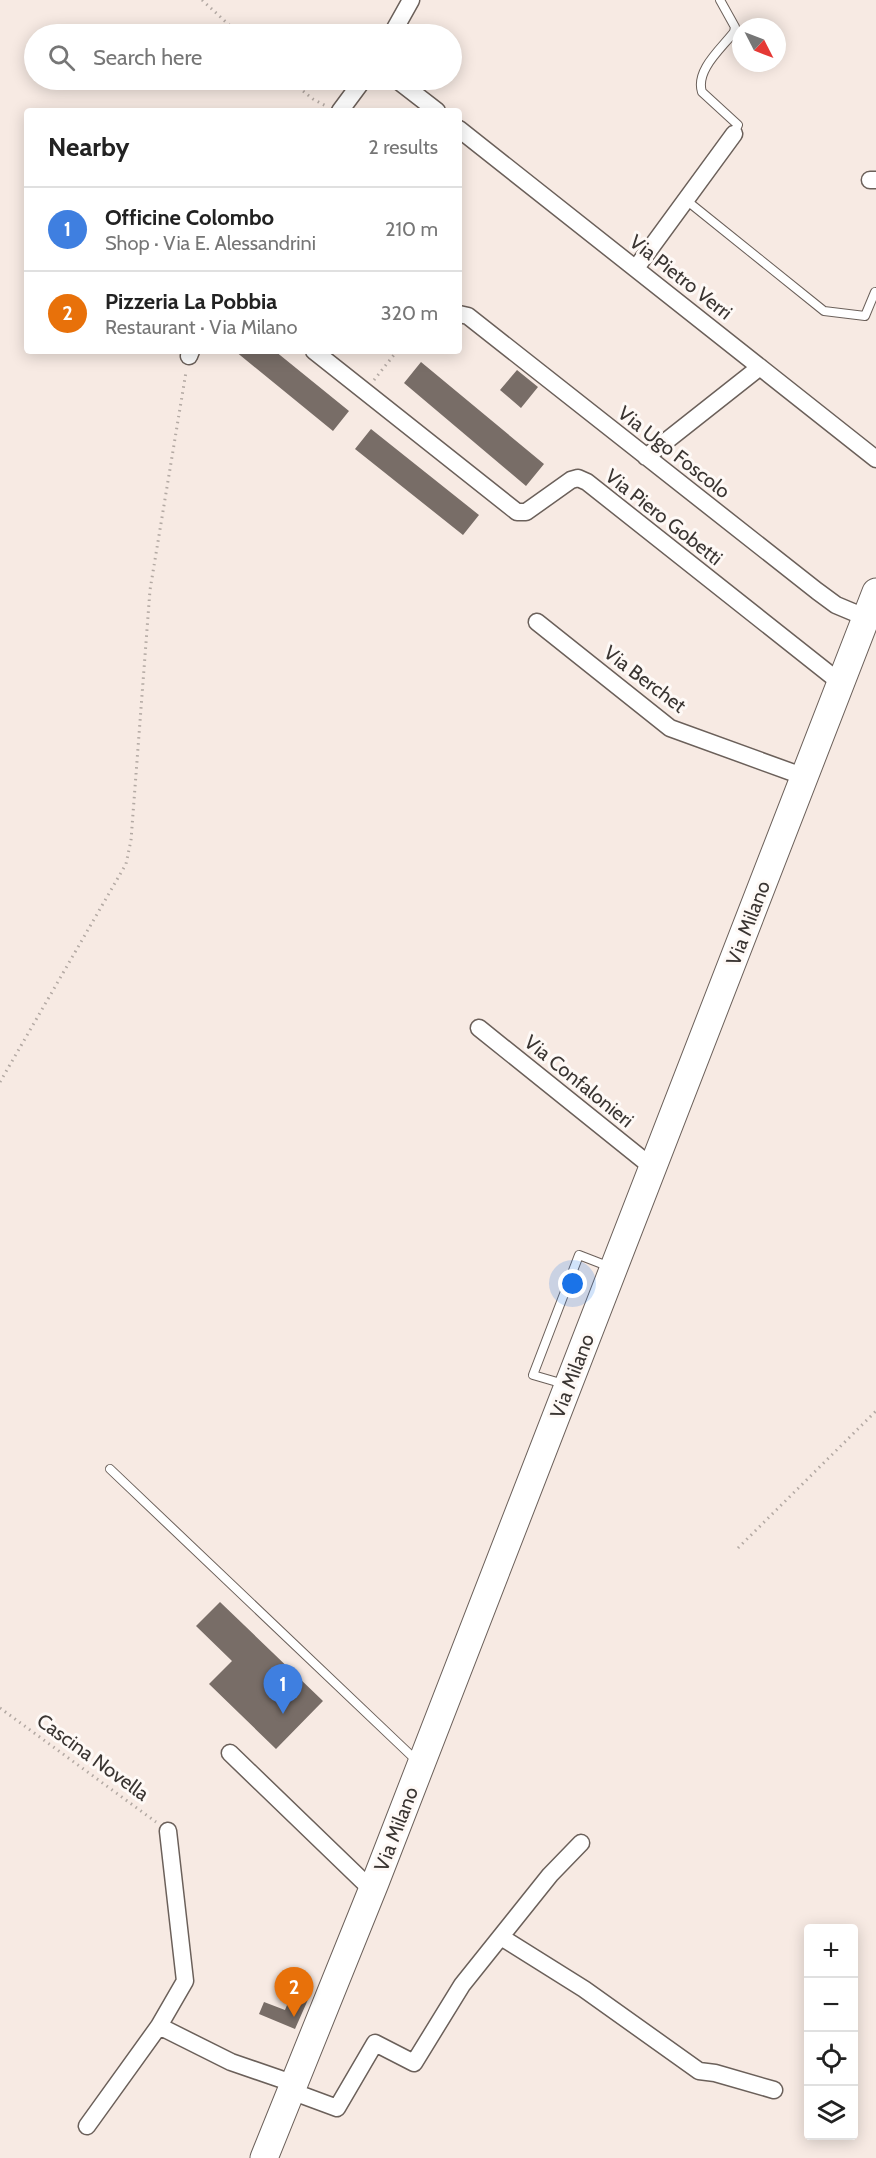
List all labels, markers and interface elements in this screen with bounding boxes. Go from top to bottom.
north arrow [732,18,786,72]
search box [24,24,462,90]
icon: search [45,41,78,74]
text: Search here [93,44,202,71]
text: Nearby [48,131,129,163]
text: 2 results [368,135,438,159]
text: Officine Colombo [105,204,274,231]
text: 1 [64,217,71,241]
text: 210 m [385,217,438,241]
street label: Via Pietro Verri [625,229,737,325]
text: Shop · Via E. Alessandrini [105,231,316,255]
text: Pizzeria La Pobbia [105,288,277,315]
text: 2 [62,301,73,325]
text: 320 m [381,301,438,325]
text: Restaurant · Via Milano [105,315,298,339]
street label: Via Ugo Foscolo [613,401,735,503]
street label: Via Piero Gobetti [601,464,727,570]
street label: Via Berchet [599,640,691,718]
street label: Via Milano [721,878,775,968]
street label: Via Confalonieri [520,1030,638,1132]
your location [558,1269,587,1298]
street label: Via Milano [545,1331,599,1421]
pin: 1 [264,1664,302,1714]
street label: Cascina Novella [32,1708,154,1806]
street label: Via Milano [369,1784,423,1874]
map controls [804,1924,858,2140]
button: + [804,1924,858,1978]
pin: 2 [274,1968,314,2017]
button: − [804,1978,858,2032]
button: locate [804,2032,858,2086]
button: layers [804,2086,858,2140]

